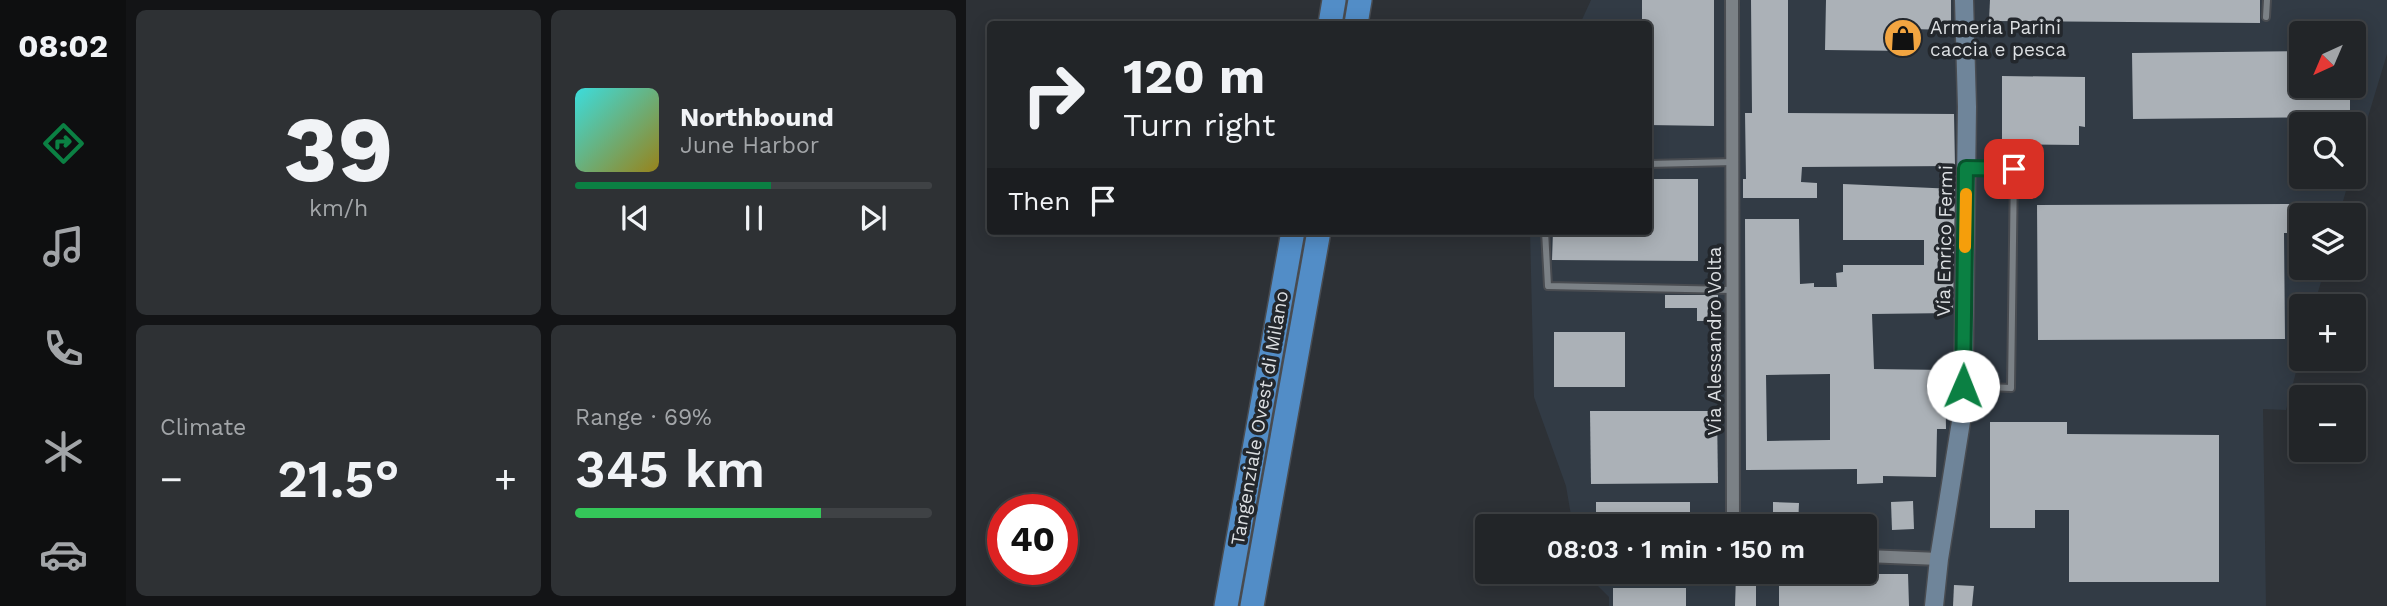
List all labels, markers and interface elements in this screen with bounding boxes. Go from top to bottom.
place label: Armeria Parini caccia e pesca [1930,16,2066,61]
shop icon: Armeria Parini caccia e pesca [1882,17,1924,59]
north arrow [2289,21,2366,98]
map controls [2289,21,2366,462]
text: 08:02 [18,27,108,65]
text: 120 m [1123,47,1265,105]
icon: right [1008,49,1099,140]
text: 39 [283,96,394,203]
text: Northbound [680,102,834,132]
text: Turn right [1123,106,1275,144]
button: search [2289,112,2366,189]
icon: directions [39,119,88,168]
text: June Harbor [680,132,819,159]
pin [1984,139,2044,199]
icon: arrive [1995,150,2033,188]
street label: Via Enrico Fermi [1932,165,1957,317]
icon: arrive [1084,182,1122,220]
text: Then [1008,186,1070,216]
text: km/h [309,195,368,222]
icon: previous [616,199,654,237]
icon: pause [735,199,773,237]
icon: next [854,199,892,237]
button: layers [2289,203,2366,280]
icon: music [39,222,88,271]
street label: Via Alessandro Volta [1703,246,1726,435]
street label: Tangenziale Ovest di Milano [1226,289,1293,547]
button: + [2289,294,2366,371]
icon: phone [39,324,88,373]
position arrow [1926,349,2000,423]
button: − [2289,385,2366,462]
text: Range · 69% [575,404,712,431]
text: Climate [160,414,246,441]
icon: climate [39,427,88,476]
text: 345 km [575,439,765,500]
text: 21.5° [277,449,400,510]
text: − [160,457,183,501]
text: + [494,457,517,501]
speed limit sign: 40 [987,494,1078,585]
icon: car [39,530,88,579]
text: 08:03 · 1 min · 150 m [1547,534,1805,564]

